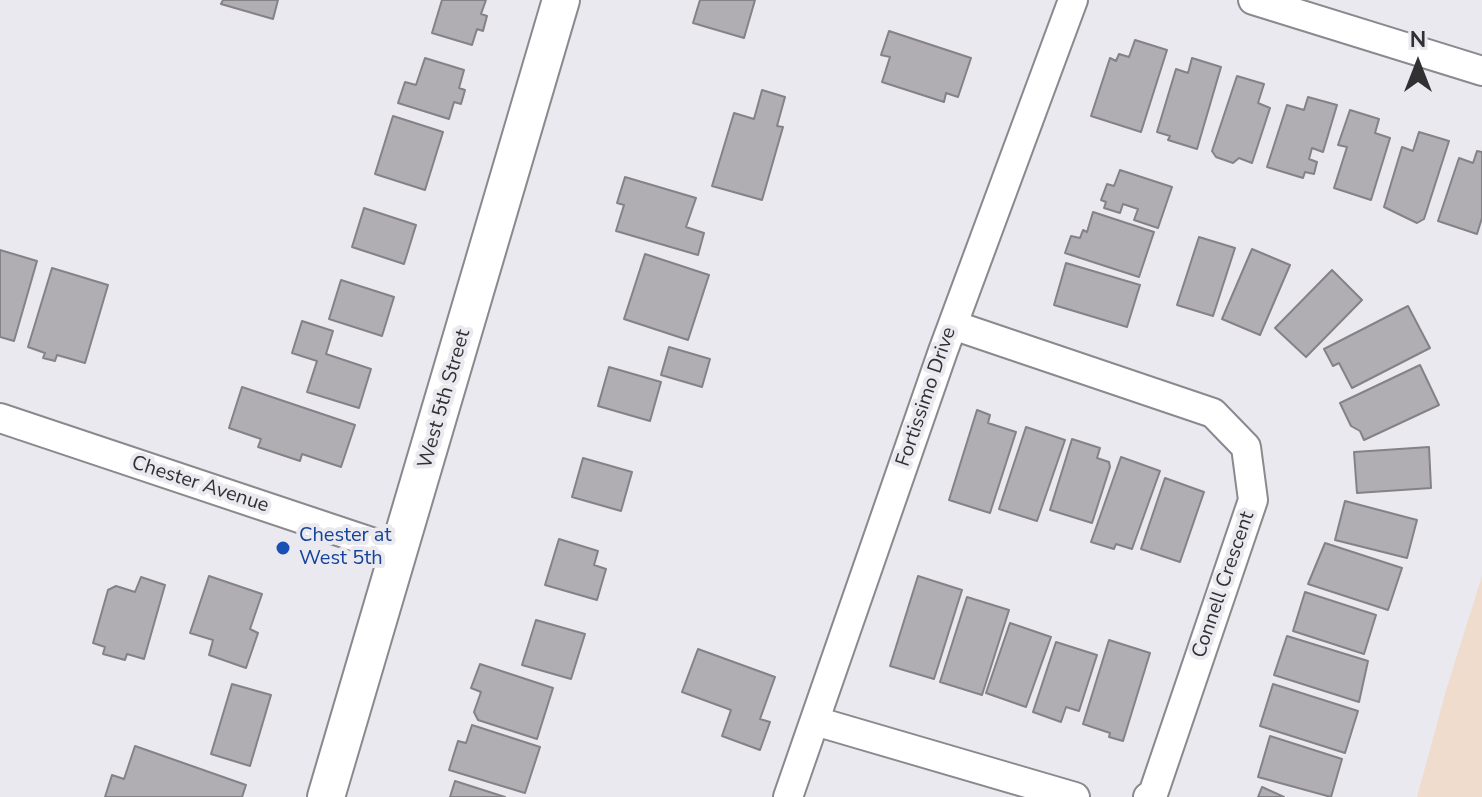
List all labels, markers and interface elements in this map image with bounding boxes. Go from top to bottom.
north arrow [1378,24,1458,104]
text: N [1410,25,1426,55]
street label: Fortissimo Drive [892,324,962,470]
street label: West 5th Street [414,327,476,471]
street label: Chester Avenue [128,452,272,518]
street label: Connell Crescent [1188,509,1260,661]
place label: Chester at West 5th [299,524,391,571]
marker: Chester at West 5th [274,539,292,557]

